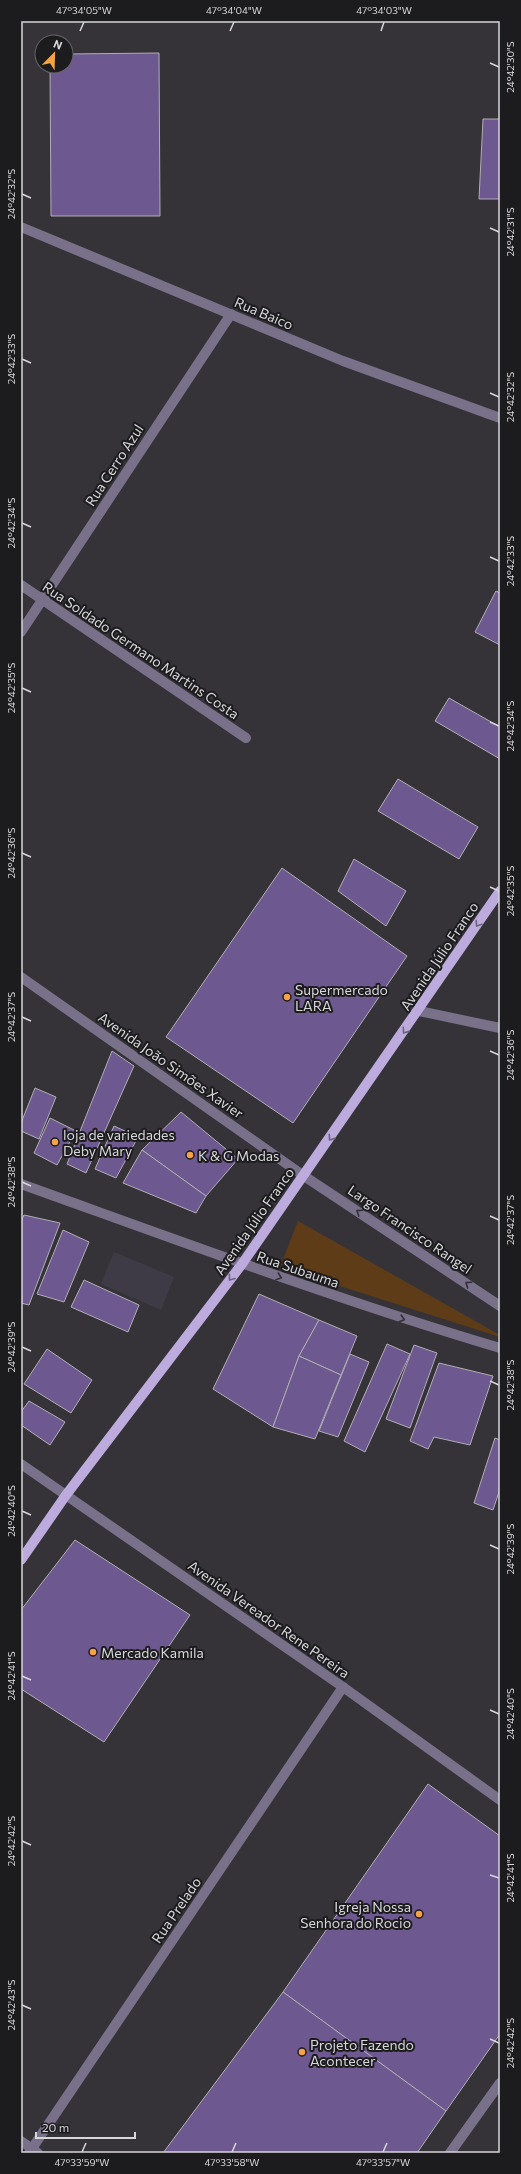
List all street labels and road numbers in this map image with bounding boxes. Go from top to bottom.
street label: Rua Baico [232,293,296,333]
street label: Rua Cerro Azul [81,421,147,509]
street label: Rua Soldado Germano Martins Costa [39,578,243,722]
street label: Avenida Júlio Franco [396,899,482,1013]
street label: Avenida João Simões Xavier [95,1008,247,1122]
street label: Avenida Júlio Franco [211,1164,297,1278]
street label: Largo Francisco Rangel [345,1181,475,1277]
street label: Rua Subauma [255,1247,341,1291]
street label: Avenida Vereador Rene Pereira [185,1557,353,1681]
street label: Rua Prelado [148,1874,204,1946]

